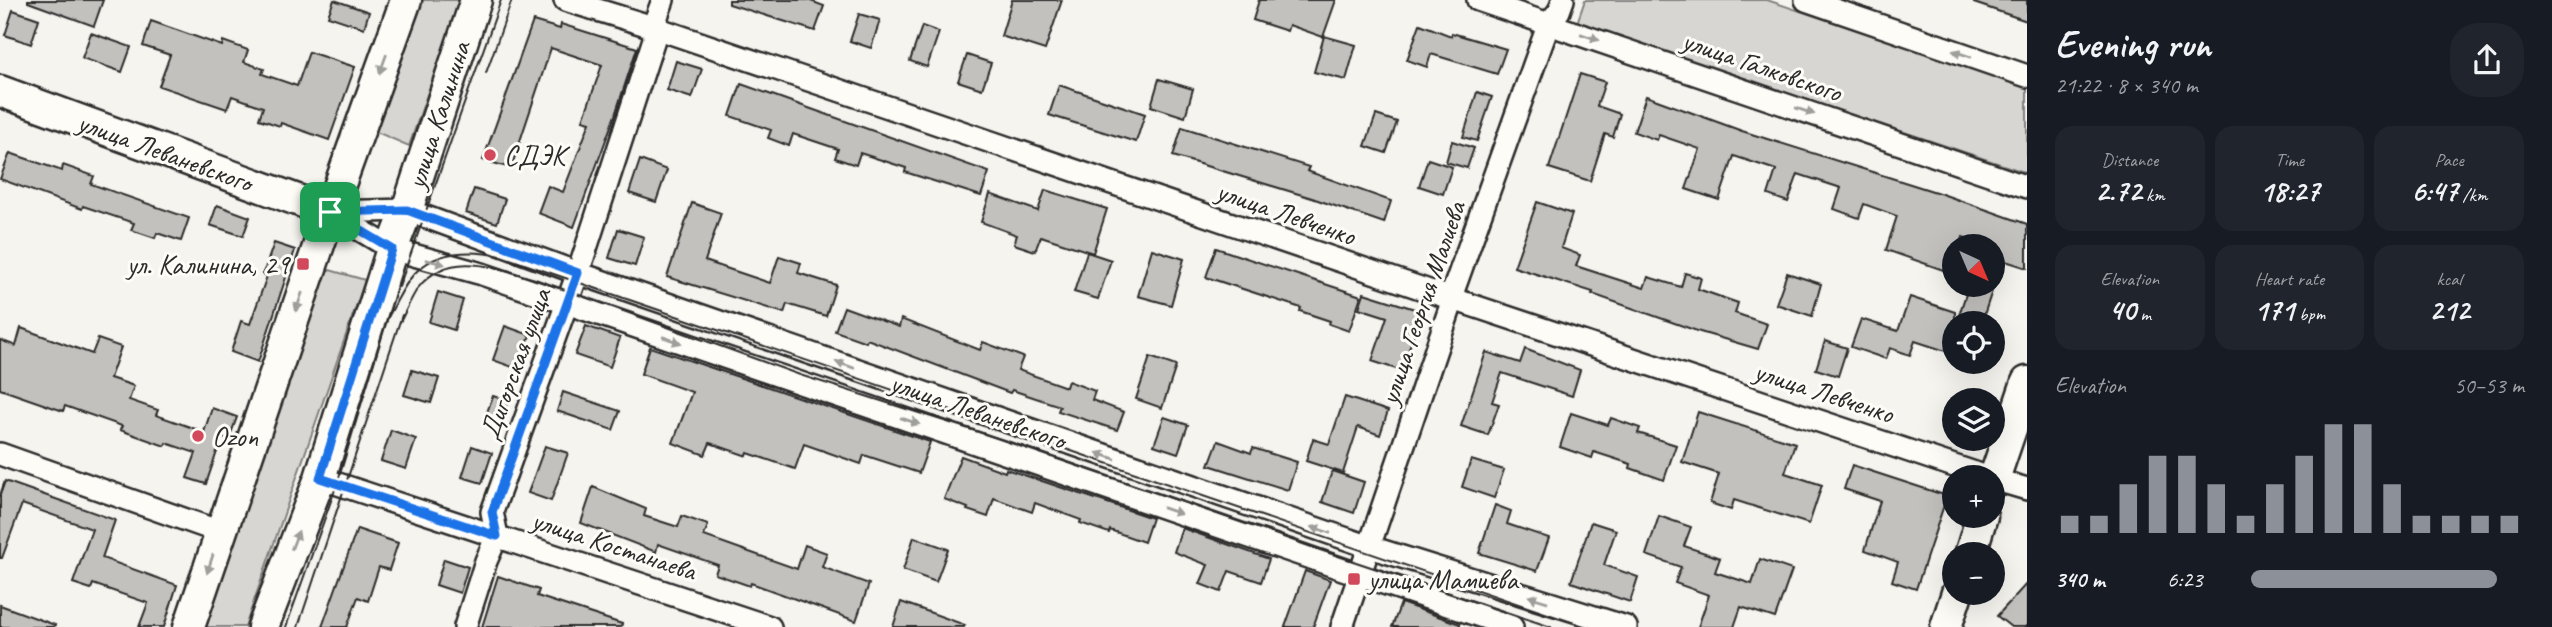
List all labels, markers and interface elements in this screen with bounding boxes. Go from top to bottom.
text: Evening run [2055,21,2211,68]
street label: улица Галковского [1676,22,1848,110]
button: share [2450,23,2524,97]
one-way arrow [1579,32,1600,43]
street label: улица Калинина [397,35,479,195]
one-way arrow [1952,48,1973,59]
one-way arrow [377,54,388,75]
text: 21:22 · 8 × 340 m [2055,71,2198,100]
street label: улица Леваневского [71,104,260,201]
one-way arrow [1794,106,1815,117]
place label: СДЭК [504,138,571,173]
marker: СДЭК [482,147,498,163]
text: Distance [2101,148,2158,172]
text: Time [2275,148,2304,172]
text: Pace [2435,148,2464,172]
street label: улица Левченко [1210,172,1362,254]
text: 2.72 [2095,172,2141,210]
text: 18:27 [2260,172,2319,210]
text: 6:47 [2411,172,2458,210]
pin [300,182,360,242]
text: km [2141,183,2165,207]
text: /km [2458,183,2487,207]
icon: arrive [311,193,349,231]
street label: улица Георгия Малиева [1370,195,1474,411]
north arrow [1942,234,2006,298]
map controls [1942,234,2005,605]
place label: ул. Калинина, 29 [125,247,291,282]
marker: ул. Калинина, 29 [295,256,311,272]
one-way arrow [424,257,446,268]
text: Elevation [2101,267,2159,291]
text: Heart rate [2255,267,2324,291]
text: kcal [2437,267,2462,291]
street label: Дигорская улица [471,282,559,445]
text: 40 [2109,291,2136,329]
text: 171 [2254,291,2294,329]
text: 212 [2429,291,2469,329]
one-way arrow [293,292,304,313]
text: m [2136,302,2151,326]
text: bpm [2294,302,2325,326]
button: locate [1942,311,2005,374]
one-way arrow [661,335,682,346]
street label: улица Левченко [1748,352,1900,432]
one-way arrow [834,359,855,370]
street label: улица Леваневского [884,364,1073,458]
text: Elevation [2055,371,2126,400]
text: 50–53 m [2454,371,2524,400]
button: layers [1942,388,2005,451]
one-way arrow [900,416,921,427]
place label: Ozon [212,419,258,454]
marker: Ozon [190,428,206,444]
one-way arrow [1096,450,1117,461]
button: + [1942,465,2005,528]
street label: улица Костанаева [526,501,702,589]
one-way arrow [1161,506,1182,517]
one-way arrow [1311,524,1332,535]
one-way arrow [289,529,300,550]
button: − [1942,542,2005,605]
one-way arrow [204,553,215,574]
place label: улица Мамиева [1366,562,1520,597]
text: 340 m [2055,565,2105,594]
text: 6:23 [2167,565,2203,594]
marker: улица Мамиева [1346,571,1362,587]
one-way arrow [1527,594,1548,604]

